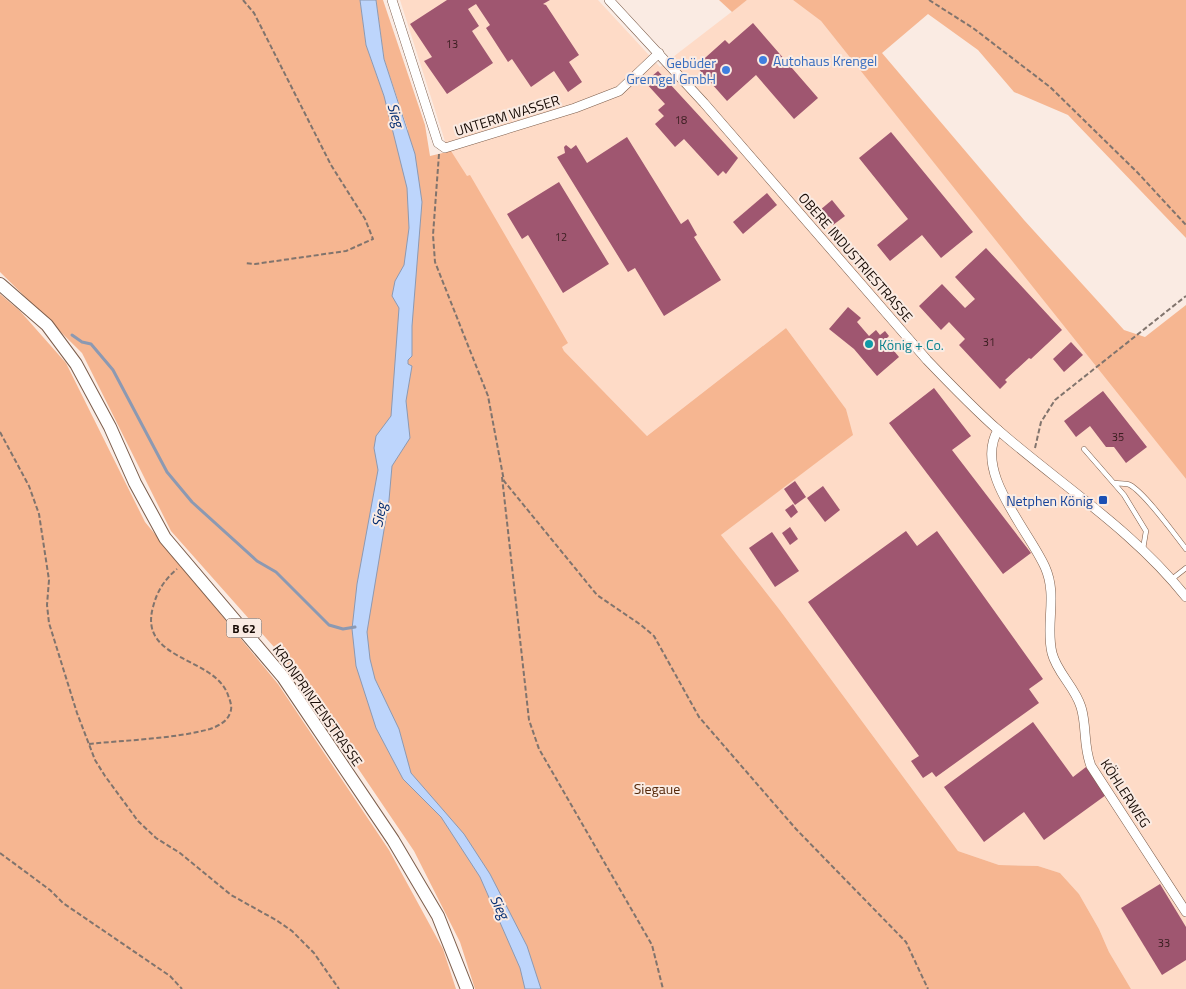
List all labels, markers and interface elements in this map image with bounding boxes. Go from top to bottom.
house number: 13 [446,36,458,52]
place label: Autohaus Krengel [773,50,877,71]
place label: Gebüder Gremgel GmbH [626,52,716,89]
marker: Autohaus Krengel [757,54,769,66]
marker: Gebüder Gremgel GmbH [720,64,732,76]
street label: UNTERM WASSER [452,89,562,141]
water label: Sieg [381,100,411,132]
house number: 18 [675,112,687,128]
street label: OBERE INDUSTRIESTRASSE [794,188,918,326]
house number: 12 [555,229,567,245]
place label: König + Co. [879,334,944,355]
house number: 31 [983,334,995,350]
marker: König + Co. [863,338,875,350]
house number: 35 [1112,429,1124,445]
place label: Netphen König [1006,490,1093,511]
marker: Netphen König [1097,494,1109,506]
water label: Sieg [365,499,393,529]
road number: B 62 [226,618,262,638]
street label: KRONPRINZENSTRASSE [268,640,368,770]
street label: KÖHLERWEG [1096,755,1156,831]
park label: Siegaue [634,778,680,799]
water label: Sieg [484,891,517,925]
house number: 33 [1158,935,1170,951]

